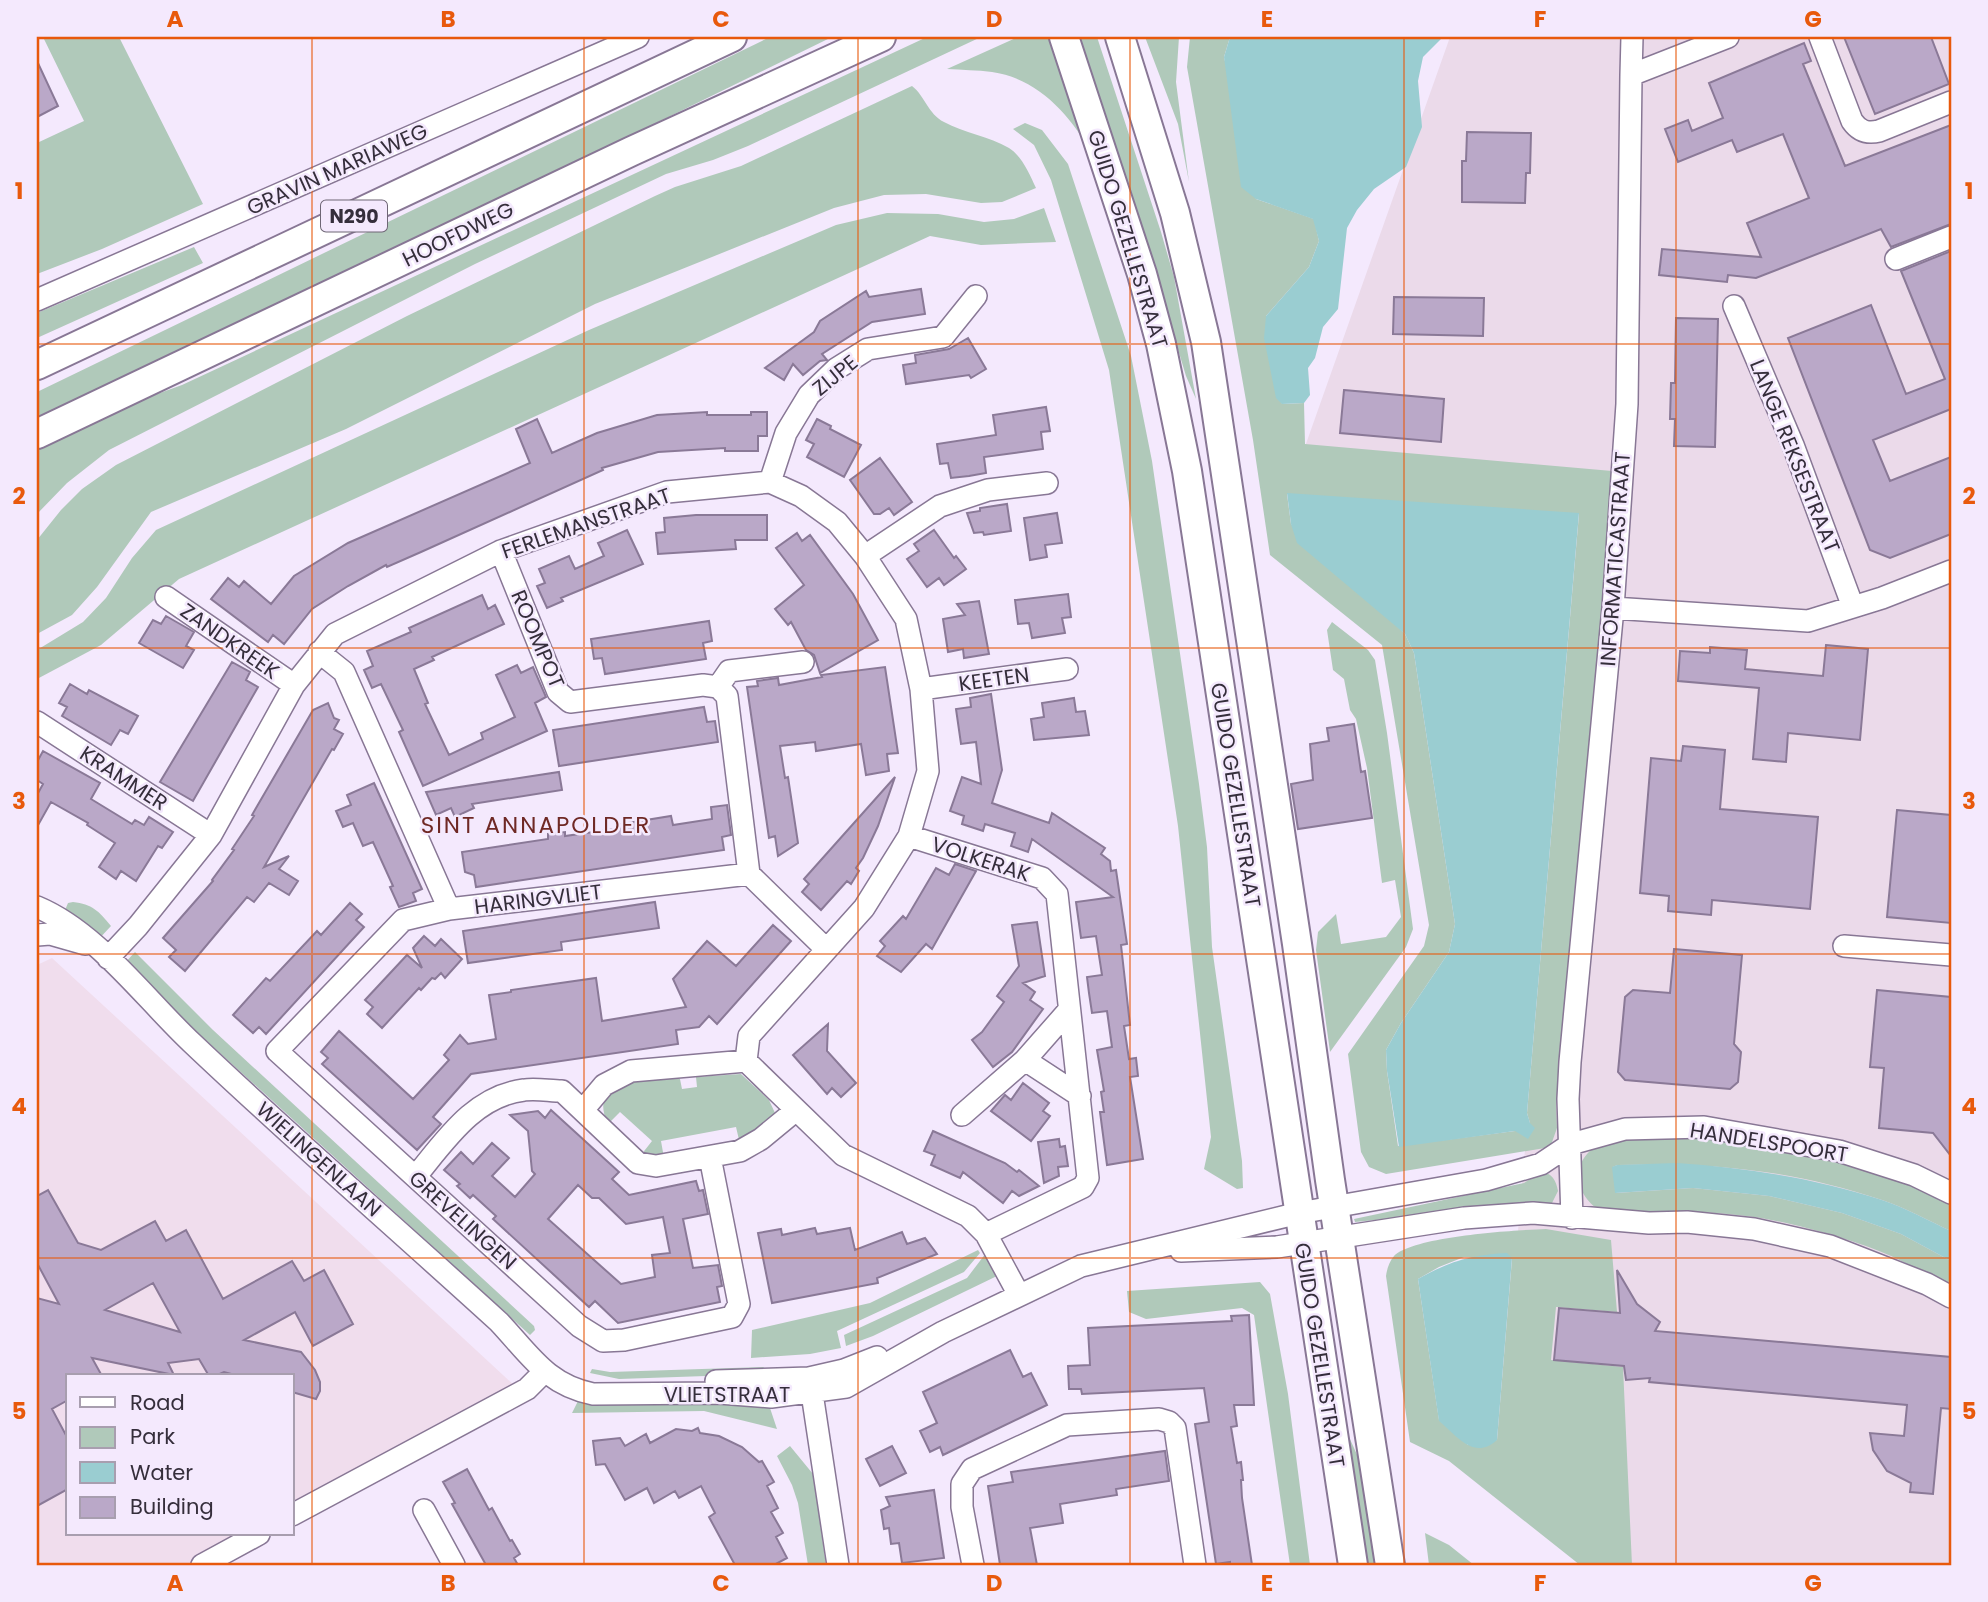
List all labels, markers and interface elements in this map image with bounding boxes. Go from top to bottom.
text: A [167,3,184,35]
text: B [440,3,456,35]
text: C [712,3,730,35]
text: D [986,3,1002,35]
text: E [1261,3,1273,35]
text: F [1534,3,1546,35]
text: G [1804,3,1822,35]
street label: GRAVIN MARIAWEG [242,116,432,222]
street label: GUIDO GEZELLESTRAAT [1081,126,1175,352]
text: 1 [15,175,23,207]
text: 1 [1965,175,1973,207]
street label: HOOFDWEG [397,195,519,273]
road number: N290 [321,200,387,232]
street label: ZIJPE [806,348,864,402]
street label: LANGE REKSESTRAAT [1743,355,1847,557]
street label: INFORMATICASTRAAT [1593,451,1637,667]
text: 2 [12,480,26,512]
street label: FERLEMANSTRAAT [498,480,674,566]
text: 2 [1962,480,1976,512]
street label: ROOMPOT [504,586,572,692]
street label: ZANDKREEK [175,596,286,686]
street label: KEETEN [957,660,1031,698]
street label: GUIDO GEZELLESTRAAT [1204,681,1268,909]
street label: KRAMMER [74,739,174,817]
text: 3 [12,785,26,817]
text: 3 [1962,785,1976,817]
district label: SINT ANNAPOLDER [421,809,651,841]
street label: VOLKERAK [928,829,1035,889]
street label: HARINGVLIET [473,877,603,921]
text: 4 [11,1090,27,1122]
text: 4 [1961,1090,1977,1122]
street label: WIELINGENLAAN [250,1095,388,1223]
street label: HANDELSPOORT [1688,1115,1850,1169]
street label: GREVELINGEN [403,1164,523,1276]
street label: GUIDO GEZELLESTRAAT [1288,1241,1352,1469]
legend [66,1374,294,1536]
street label: VLIETSTRAAT [664,1380,790,1409]
text: Road [130,1388,185,1417]
text: 5 [12,1395,26,1427]
text: 5 [1962,1395,1976,1427]
text: Park [130,1422,175,1451]
text: Water [130,1458,193,1487]
text: Building [130,1492,214,1521]
text: A [167,1567,184,1599]
text: B [440,1567,456,1599]
text: C [712,1567,730,1599]
text: D [986,1567,1002,1599]
text: E [1261,1567,1273,1599]
text: F [1534,1567,1546,1599]
text: G [1804,1567,1822,1599]

